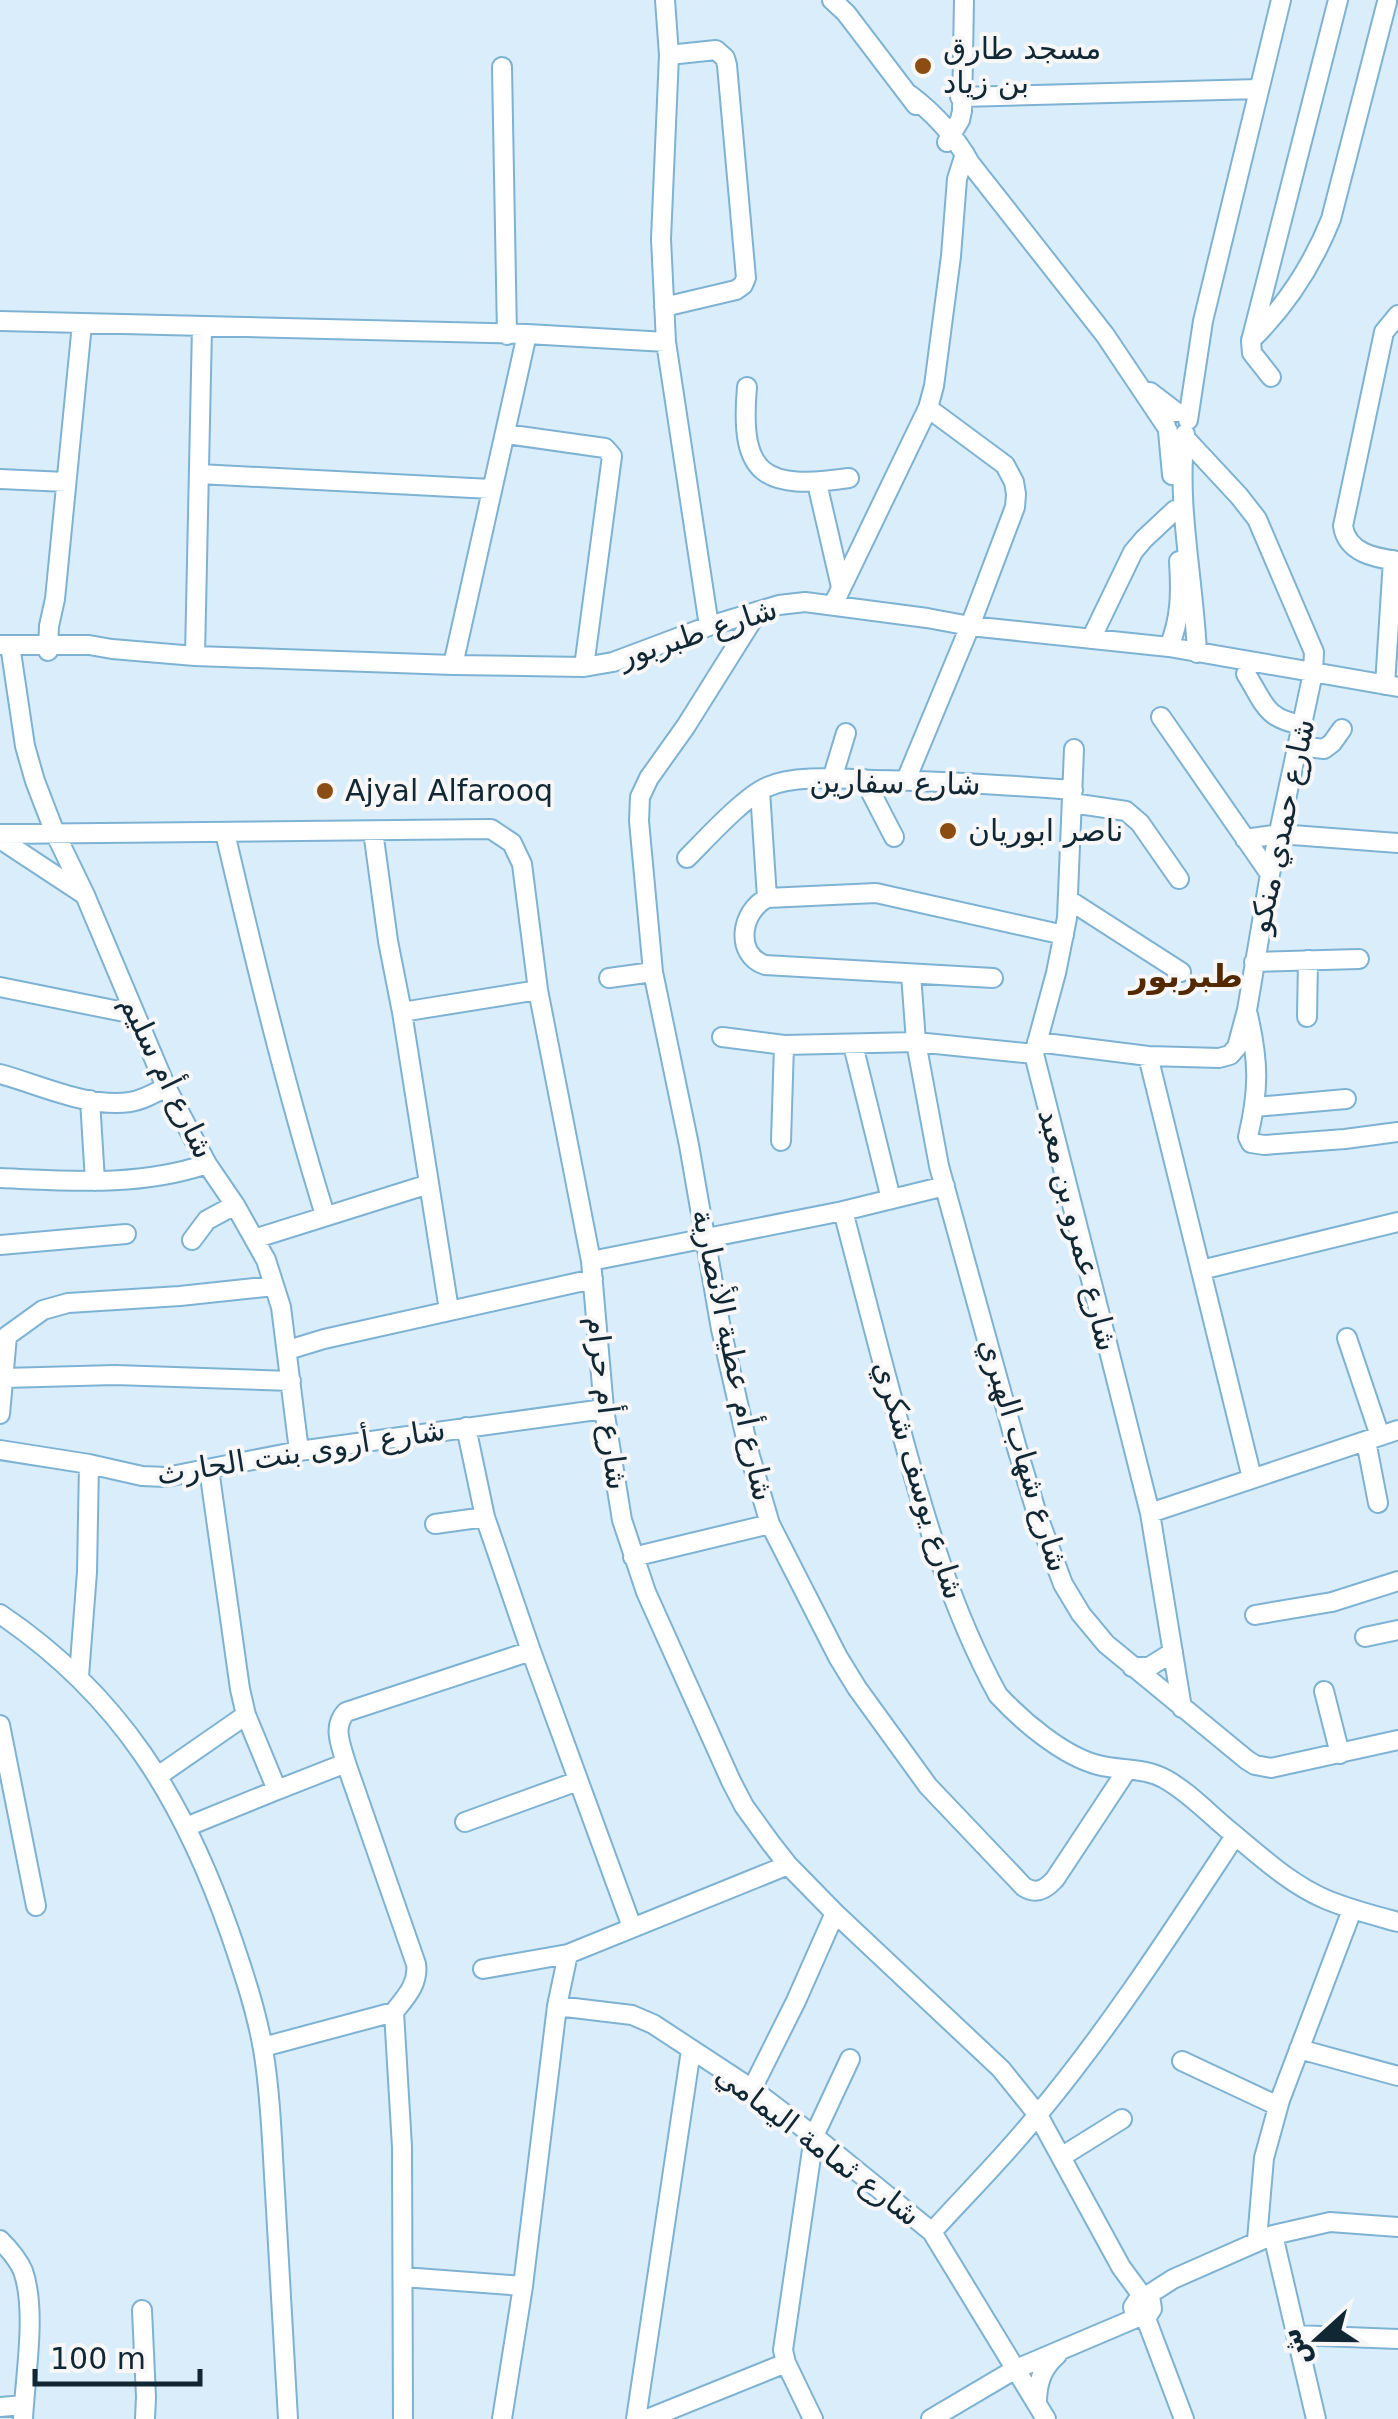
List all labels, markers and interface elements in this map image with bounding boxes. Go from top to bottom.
place label: مسجد طارق بن زياد [943,31,1101,100]
marker: مسجد طارق بن زياد [912,55,934,77]
street label: شارع طبربور [613,591,781,675]
street label: شارع حمدي منكو [1241,716,1321,938]
street label: شارع سفارين [809,764,981,801]
place label: Ajyal Alfarooq [345,773,553,808]
marker: Ajyal Alfarooq [314,780,336,802]
place label: ناصر ابوريان [968,813,1123,848]
marker: ناصر ابوريان [937,820,959,842]
district label: طبربور [1127,957,1243,995]
street label: شارع أم سليم [112,988,225,1164]
street label: شارع عمرو بن معبد [1031,1105,1125,1355]
street label: شارع أم عطية الأنصارية [685,1205,784,1504]
street label: شارع أم حرام [579,1314,638,1492]
street label: شارع شهاب الهبري [971,1334,1077,1576]
street label: شارع يوسف شكري [867,1356,972,1603]
street label: شارع أروى بنت الحارث [154,1408,448,1493]
street label: شارع ثمامة اليمامي [709,2056,927,2234]
north arrow [1268,2289,1368,2389]
scale bar [35,2324,200,2386]
text: ش [1273,2324,1317,2372]
text: 100 m [50,2341,146,2376]

